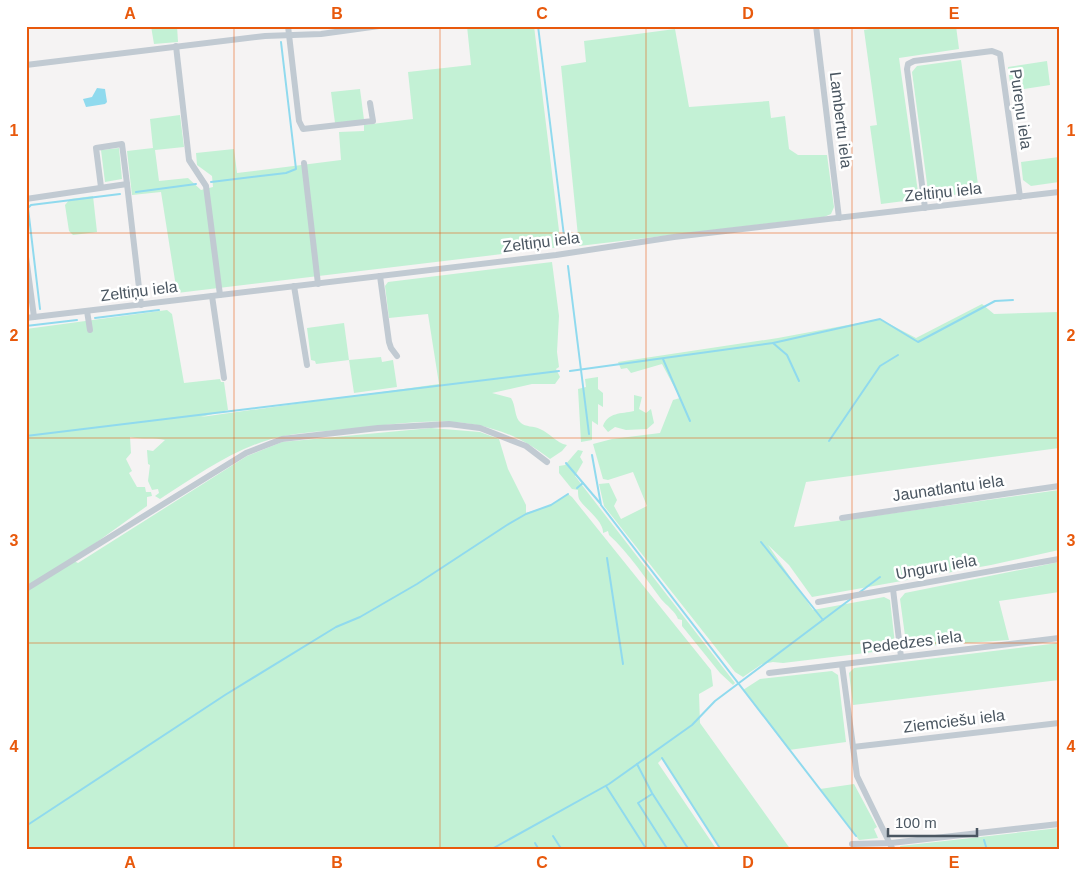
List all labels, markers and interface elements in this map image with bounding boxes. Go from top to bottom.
text: A [124,5,136,22]
text: B [331,5,343,22]
text: C [536,5,548,22]
text: D [742,5,754,22]
text: E [949,5,960,22]
street label: Pureņu iela [1007,68,1035,150]
street label: Lambertu iela [827,71,855,169]
text: 1 [10,122,19,139]
text: 1 [1067,122,1076,139]
street label: Zeltiņu iela [904,179,982,204]
street label: Zeltiņu iela [502,229,581,255]
street label: Zeltiņu iela [100,278,179,304]
text: 2 [10,327,19,344]
text: 2 [1067,327,1076,344]
street label: Jaunatlantu iela [891,472,1005,504]
text: 3 [10,532,19,549]
text: 3 [1067,532,1076,549]
street label: Unguru iela [894,552,978,582]
street label: Pededzes iela [861,627,963,657]
street label: Ziemciešu iela [902,706,1006,736]
text: 4 [10,738,19,755]
text: 4 [1067,738,1076,755]
scale bar [888,806,976,838]
text: 100 m [895,814,937,831]
text: A [124,854,136,871]
text: B [331,854,343,871]
text: C [536,854,548,871]
text: D [742,854,754,871]
text: E [949,854,960,871]

